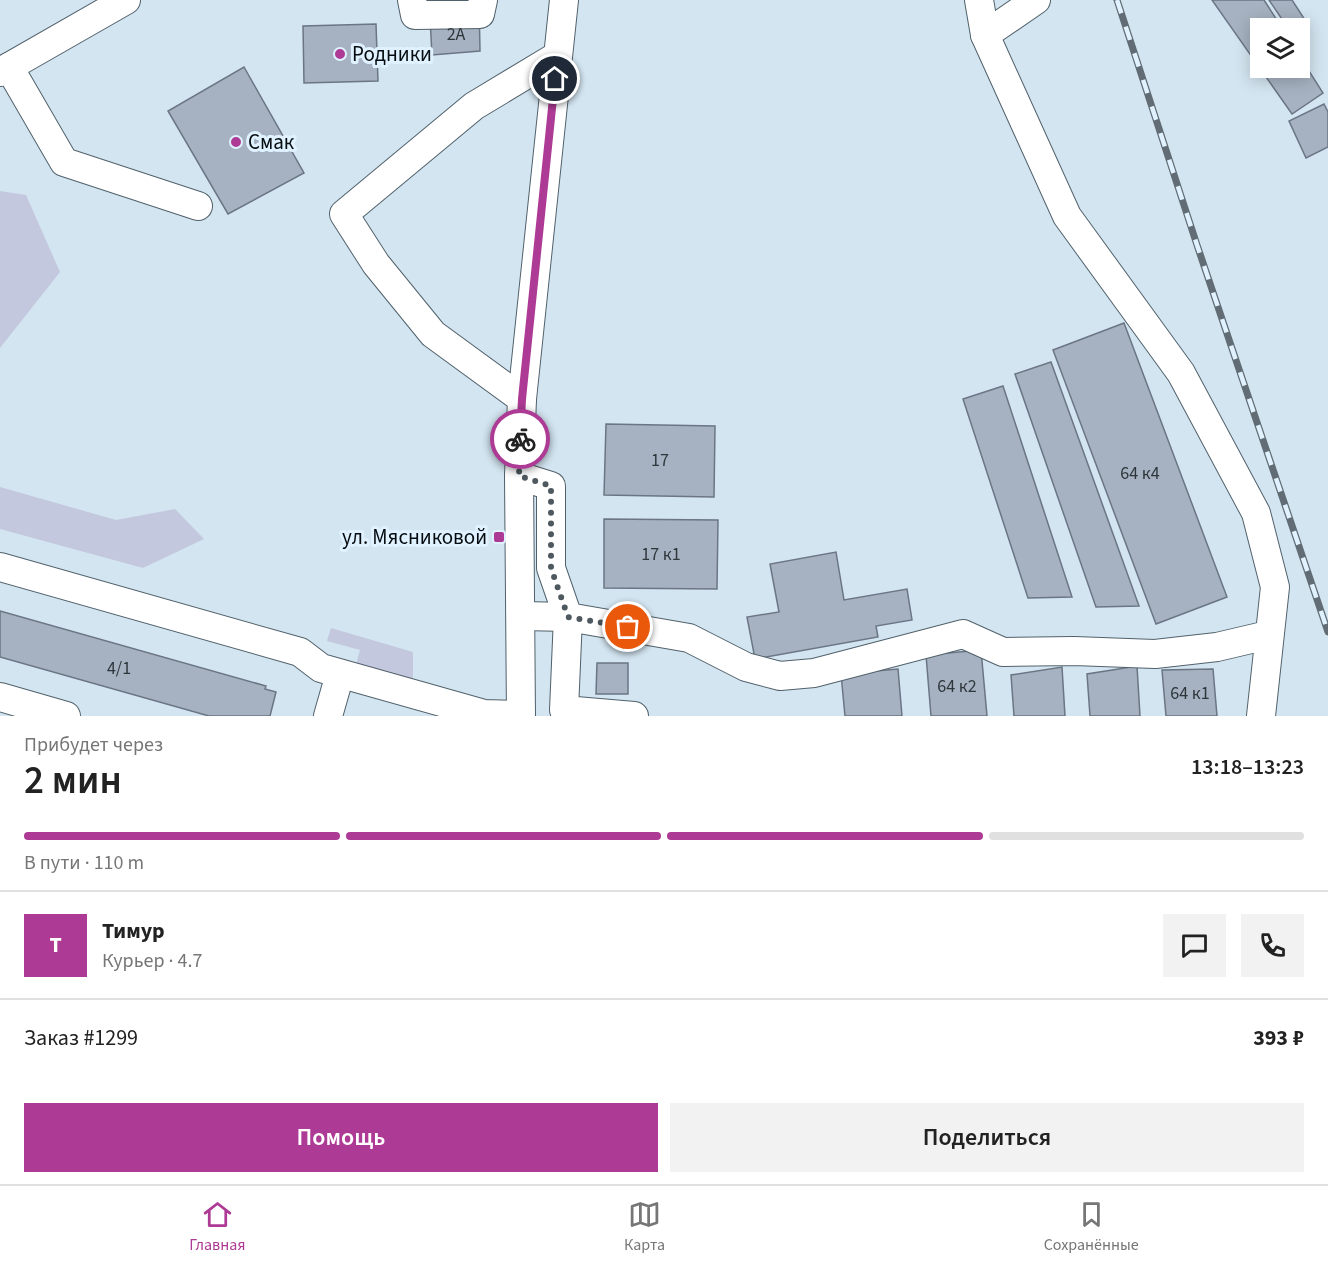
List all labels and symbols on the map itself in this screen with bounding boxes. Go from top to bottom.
house number: 2А [447,22,466,47]
place label: Родники [352,39,432,69]
marker: Родники [333,47,347,61]
pin [529,53,580,104]
place label: Смак [248,127,295,157]
marker: Смак [229,135,243,149]
courier [490,409,550,469]
house number: 17 [651,448,669,473]
house number: 64 к4 [1120,461,1160,486]
place label: ул. Мясниковой [342,522,487,552]
marker: ул. Мясниковой [492,530,506,544]
house number: 17 к1 [641,542,681,567]
pin [602,601,653,652]
house number: 4/1 [107,656,131,681]
house number: 64 к2 [937,674,977,699]
house number: 64 к1 [1170,681,1210,706]

